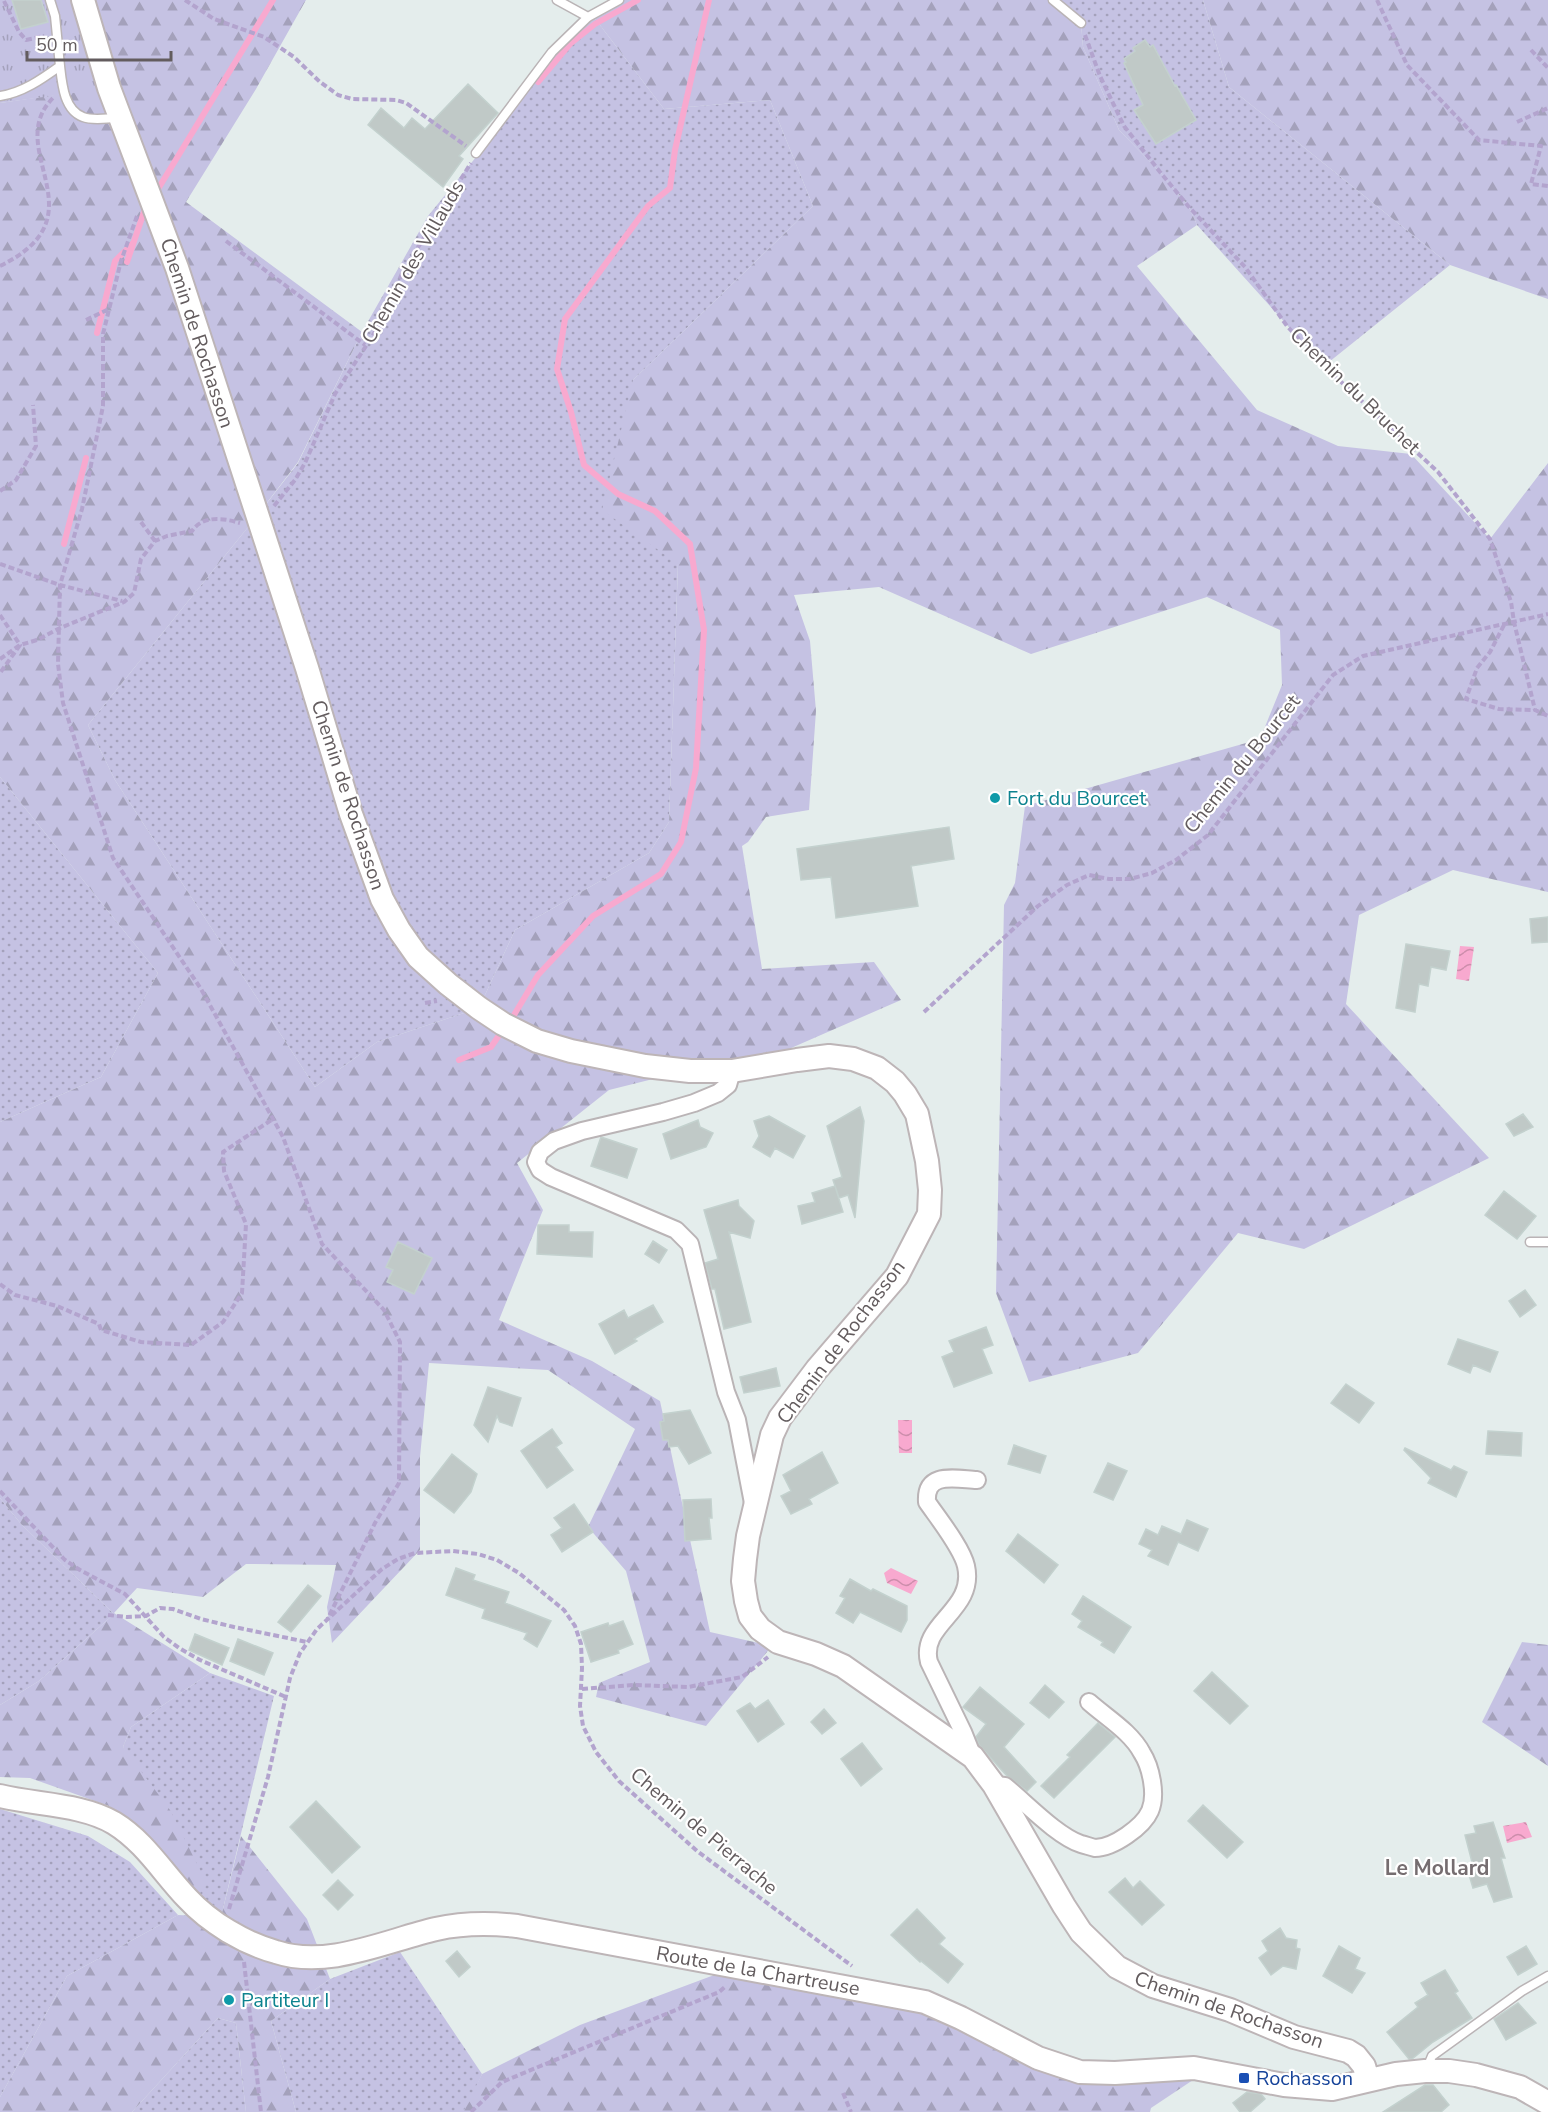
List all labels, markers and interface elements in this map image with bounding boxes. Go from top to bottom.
scale bar [27,24,171,62]
text: 50 m [36,33,78,57]
street label: Chemin des Villauds [355,176,471,348]
street label: Chemin de Rochasson [154,234,240,432]
street label: Chemin du Bruchet [1284,322,1427,461]
street label: Chemin du Bourcet [1178,688,1307,839]
street label: Chemin de Rochasson [305,696,391,894]
place label: Fort du Bourcet [1007,785,1147,812]
marker: Fort du Bourcet [988,791,1002,805]
street label: Chemin de Rochasson [771,1255,911,1429]
street label: Chemin de Pierrache [624,1761,784,1901]
district label: Le Mollard [1385,1854,1489,1882]
street label: Route de la Chartreuse [654,1940,862,2002]
street label: Chemin de Rochasson [1131,1965,1327,2055]
place label: Partiteur I [241,1987,329,2014]
marker: Partiteur I [222,1993,236,2007]
place label: Rochasson [1256,2065,1353,2092]
marker: Rochasson [1237,2071,1251,2085]

